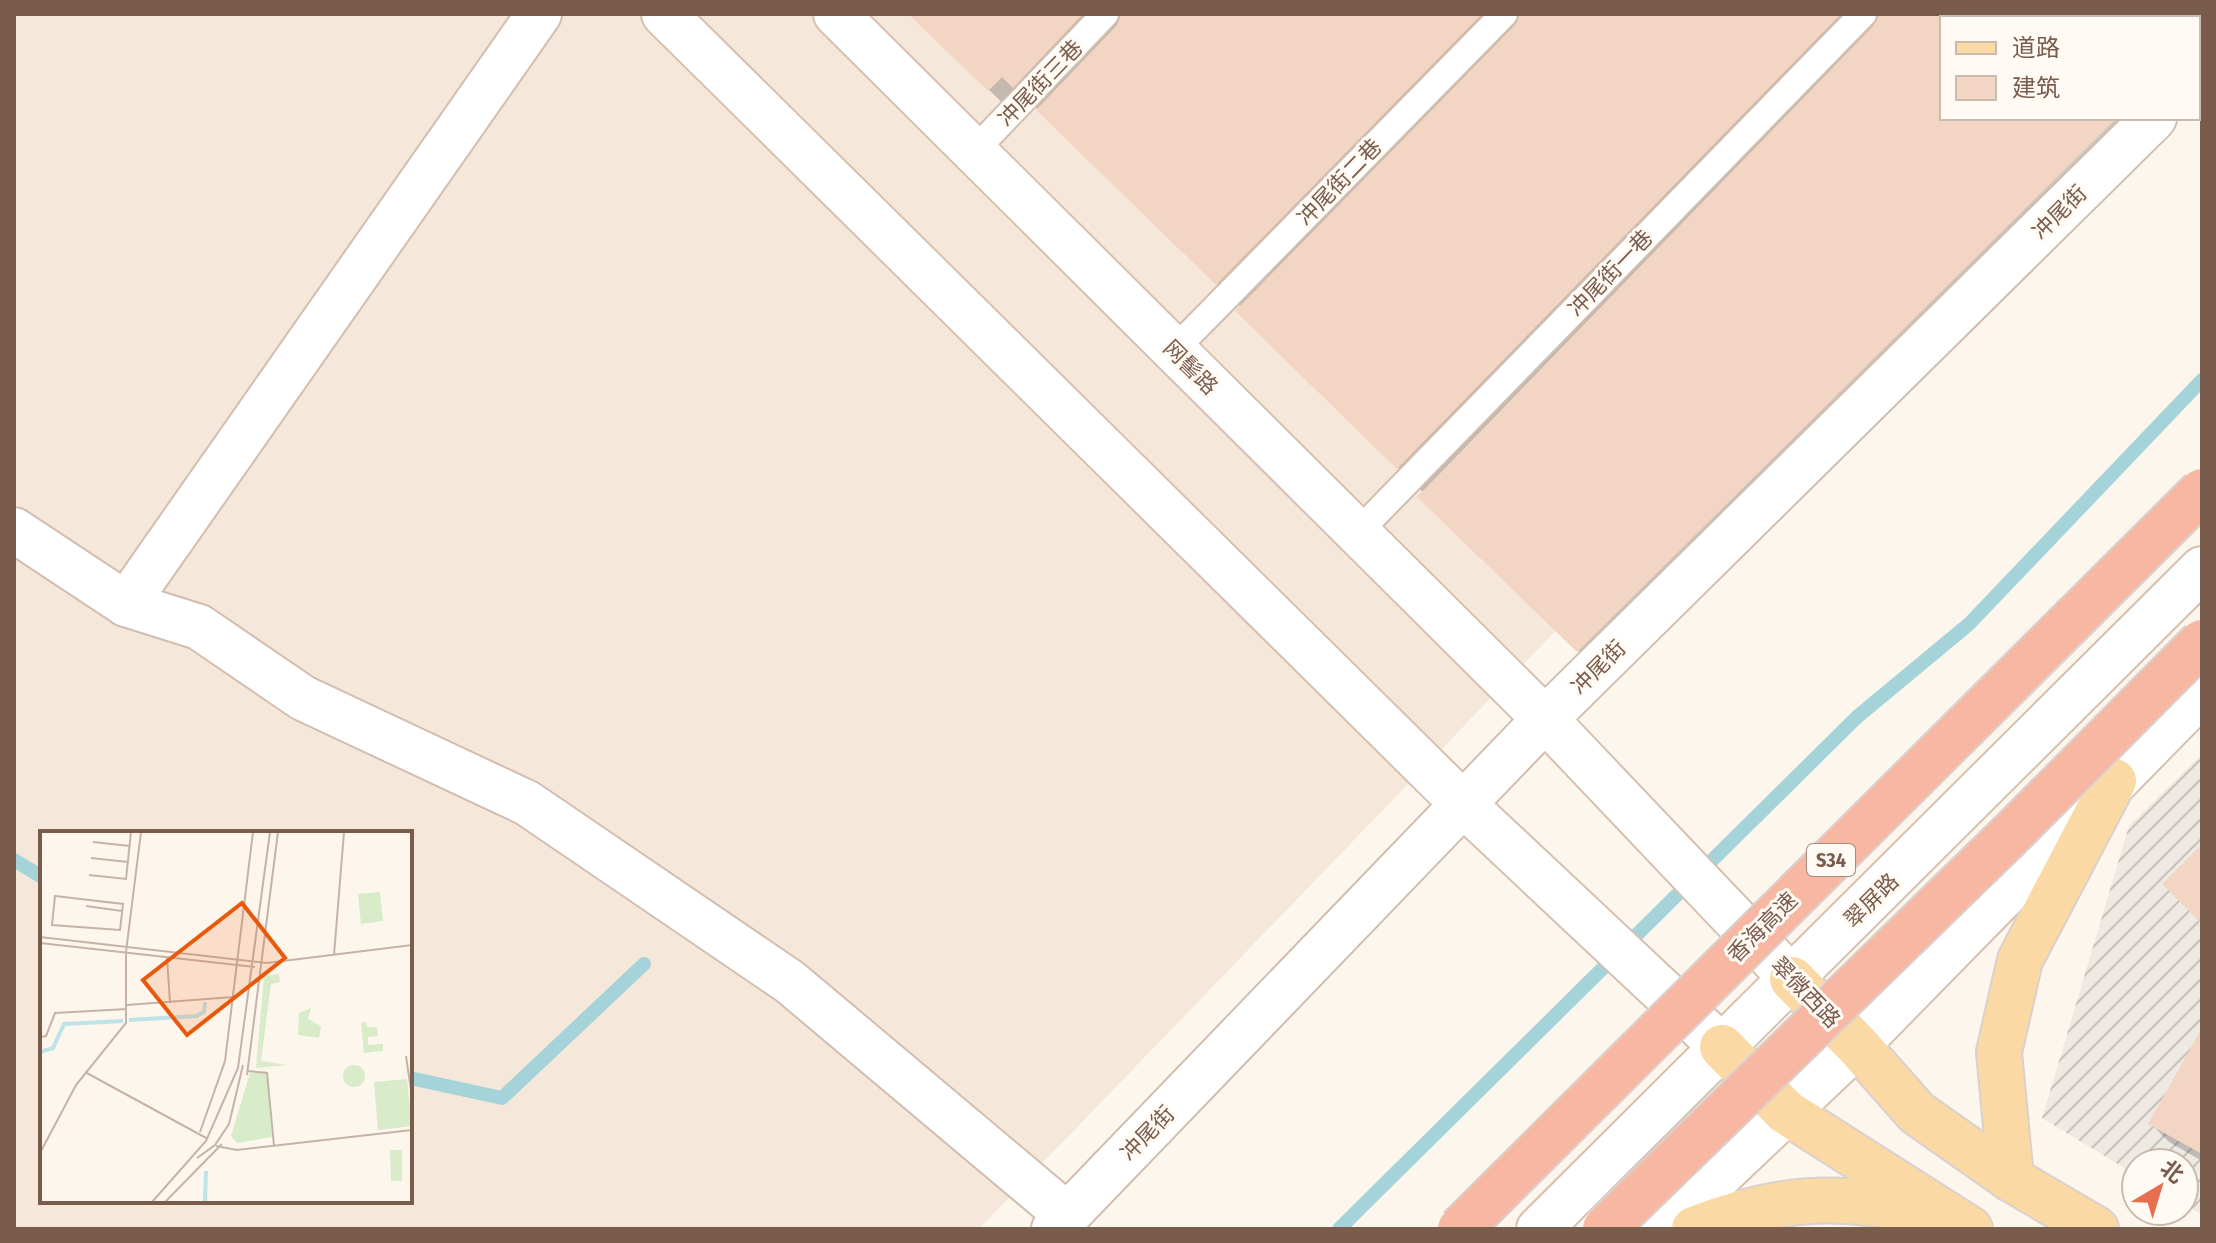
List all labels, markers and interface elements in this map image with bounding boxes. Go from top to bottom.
legend [1940,16,2200,120]
street label: 冲尾街三巷 [992,34,1088,132]
text: 道路 [2012,34,2060,62]
text: 建筑 [2012,74,2060,102]
street label: 冲尾街二巷 [1291,133,1387,231]
street label: 冲尾街 [2026,179,2092,245]
street label: 冲尾街一巷 [1562,224,1658,322]
street label: 网髻路 [1158,334,1224,400]
street label: 冲尾街 [1565,634,1631,700]
inset map [40,831,412,1203]
road number: S34 [1807,844,1855,876]
street label: 翠屏路 [1838,867,1904,933]
street label: 香海高速 [1722,887,1803,968]
street label: 翠微西路 [1765,951,1846,1033]
street label: 冲尾街 [1115,1100,1180,1166]
north arrow [2120,1147,2200,1227]
text: 北 [2155,1154,2189,1189]

